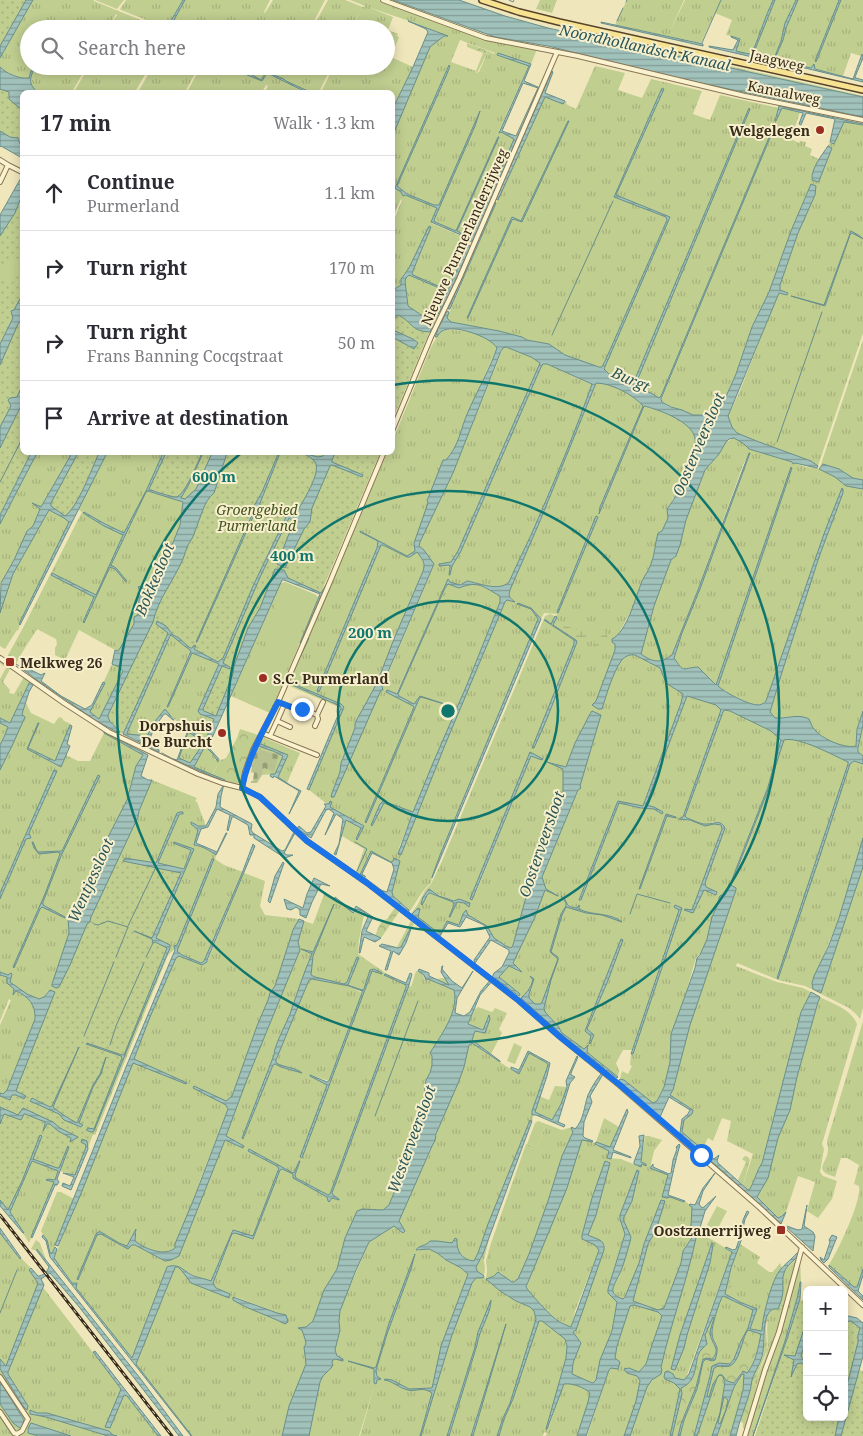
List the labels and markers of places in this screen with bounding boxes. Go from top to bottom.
place label: Welgelegen [729,121,810,140]
marker: Welgelegen [814,124,826,136]
place label: Melkweg 26 [20,653,103,672]
marker: Melkweg 26 [4,656,16,668]
place label: S.C. Purmerland [273,669,389,688]
marker: S.C. Purmerland [257,672,269,684]
centre of rings [439,702,457,720]
place label: Dorpshuis De Burcht [139,716,212,751]
marker: Dorpshuis De Burcht [216,727,228,739]
place label: Oostzanerrijweg [654,1221,771,1240]
marker: Oostzanerrijweg [775,1224,787,1236]

